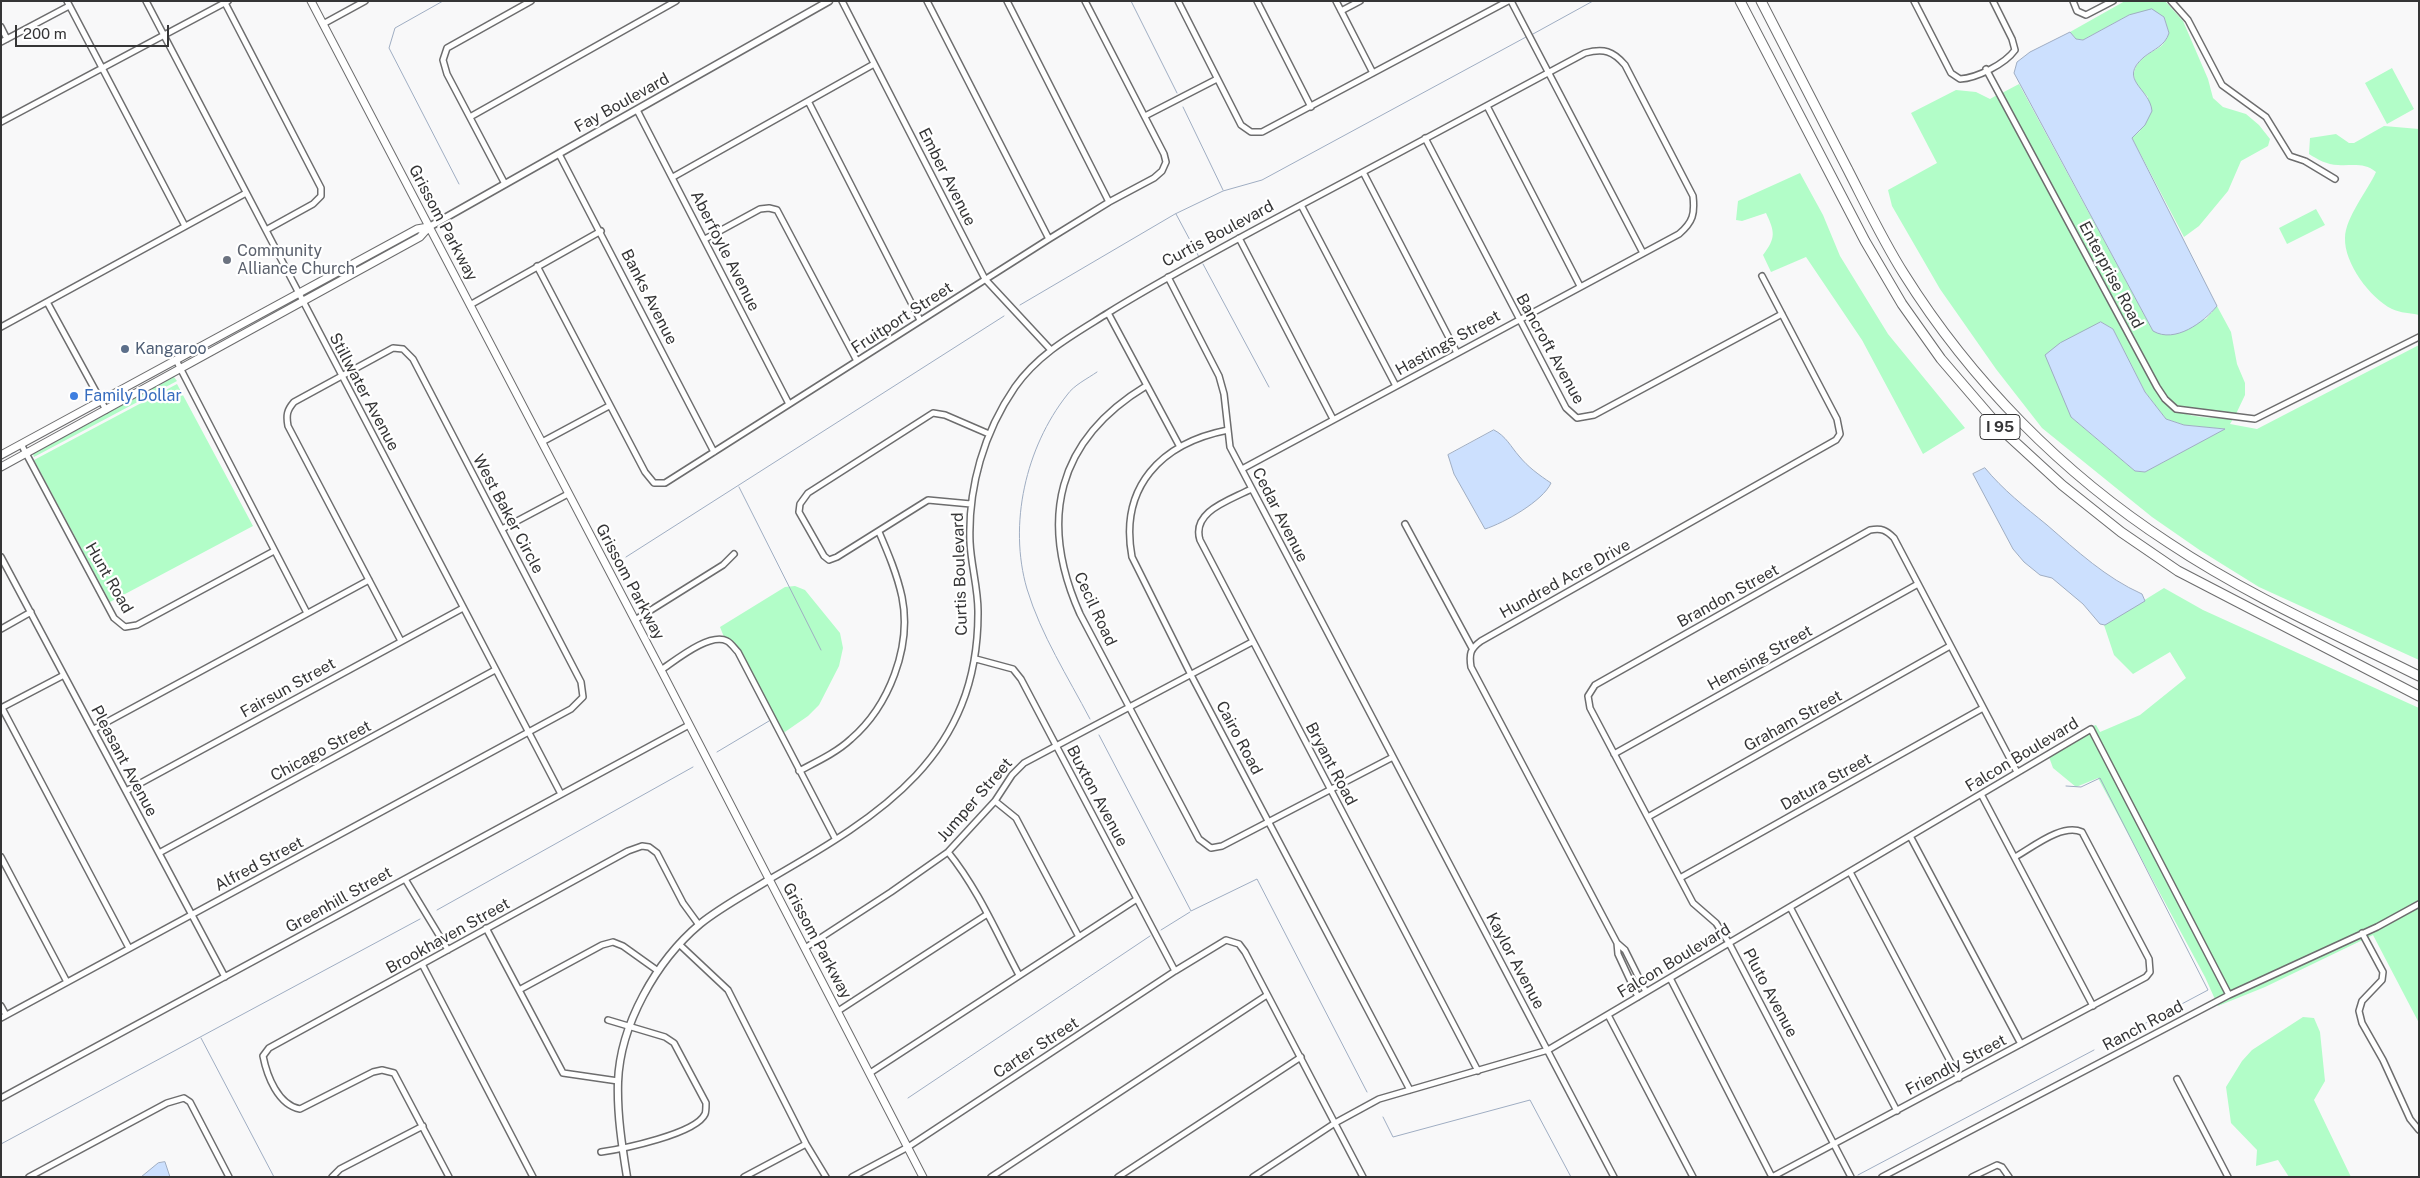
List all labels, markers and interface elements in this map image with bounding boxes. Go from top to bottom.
scale bar [18,15,171,47]
text: 200 m [23,25,67,42]
street label: Fay Boulevard [571,69,673,137]
street label: Ember Avenue [914,125,980,229]
street label: Grissom Parkway [404,162,482,284]
street label: Aberfoyle Avenue [686,188,764,314]
street label: Curtis Boulevard [1159,197,1277,271]
street label: Enterprise Road [2075,218,2147,332]
place label: Community Alliance Church [237,241,355,279]
street label: Banks Avenue [617,246,681,348]
marker: Community Alliance Church [221,254,233,266]
street label: Fruitport Street [848,278,956,358]
street label: Bancroft Avenue [1512,290,1588,408]
street label: Hastings Street [1392,306,1504,380]
street label: Stillwater Avenue [325,330,403,454]
place label: Kangaroo [135,339,207,359]
marker: Kangaroo [119,343,131,355]
place label: Family Dollar [84,386,182,406]
marker: Family Dollar [68,390,80,402]
road number: I 95 [1980,414,2020,440]
street label: West Baker Circle [468,451,548,577]
street label: Cedar Avenue [1248,465,1312,565]
street label: Curtis Boulevard [948,512,972,636]
street label: Grissom Parkway [591,521,669,643]
street label: Hundred Acre Drive [1496,535,1634,623]
street label: Hunt Road [81,539,137,617]
street label: Brandon Street [1674,560,1782,632]
street label: Cecil Road [1070,569,1120,649]
street label: Hemsing Street [1704,621,1816,695]
street label: Fairsun Street [237,654,339,722]
street label: Graham Street [1741,686,1845,756]
street label: Cairo Road [1212,698,1266,778]
street label: Pleasant Avenue [87,702,161,820]
street label: Falcon Boulevard [1962,714,2082,796]
street label: Chicago Street [267,716,375,786]
street label: Bryant Road [1301,719,1361,809]
street label: Buxton Avenue [1062,742,1132,850]
street label: Datura Street [1777,749,1875,815]
street label: Jumper Street [933,754,1017,846]
street label: Alfred Street [211,833,307,895]
street label: Greenhill Street [282,863,396,937]
street label: Grissom Parkway [778,880,856,1002]
street label: Brookhaven Street [383,894,513,978]
street label: Kaylor Avenue [1482,909,1548,1013]
street label: Falcon Boulevard [1614,920,1734,1002]
street label: Pluto Avenue [1739,945,1801,1041]
street label: Ranch Road [2099,997,2187,1055]
street label: Carter Street [990,1013,1082,1083]
street label: Friendly Street [1902,1030,2010,1100]

